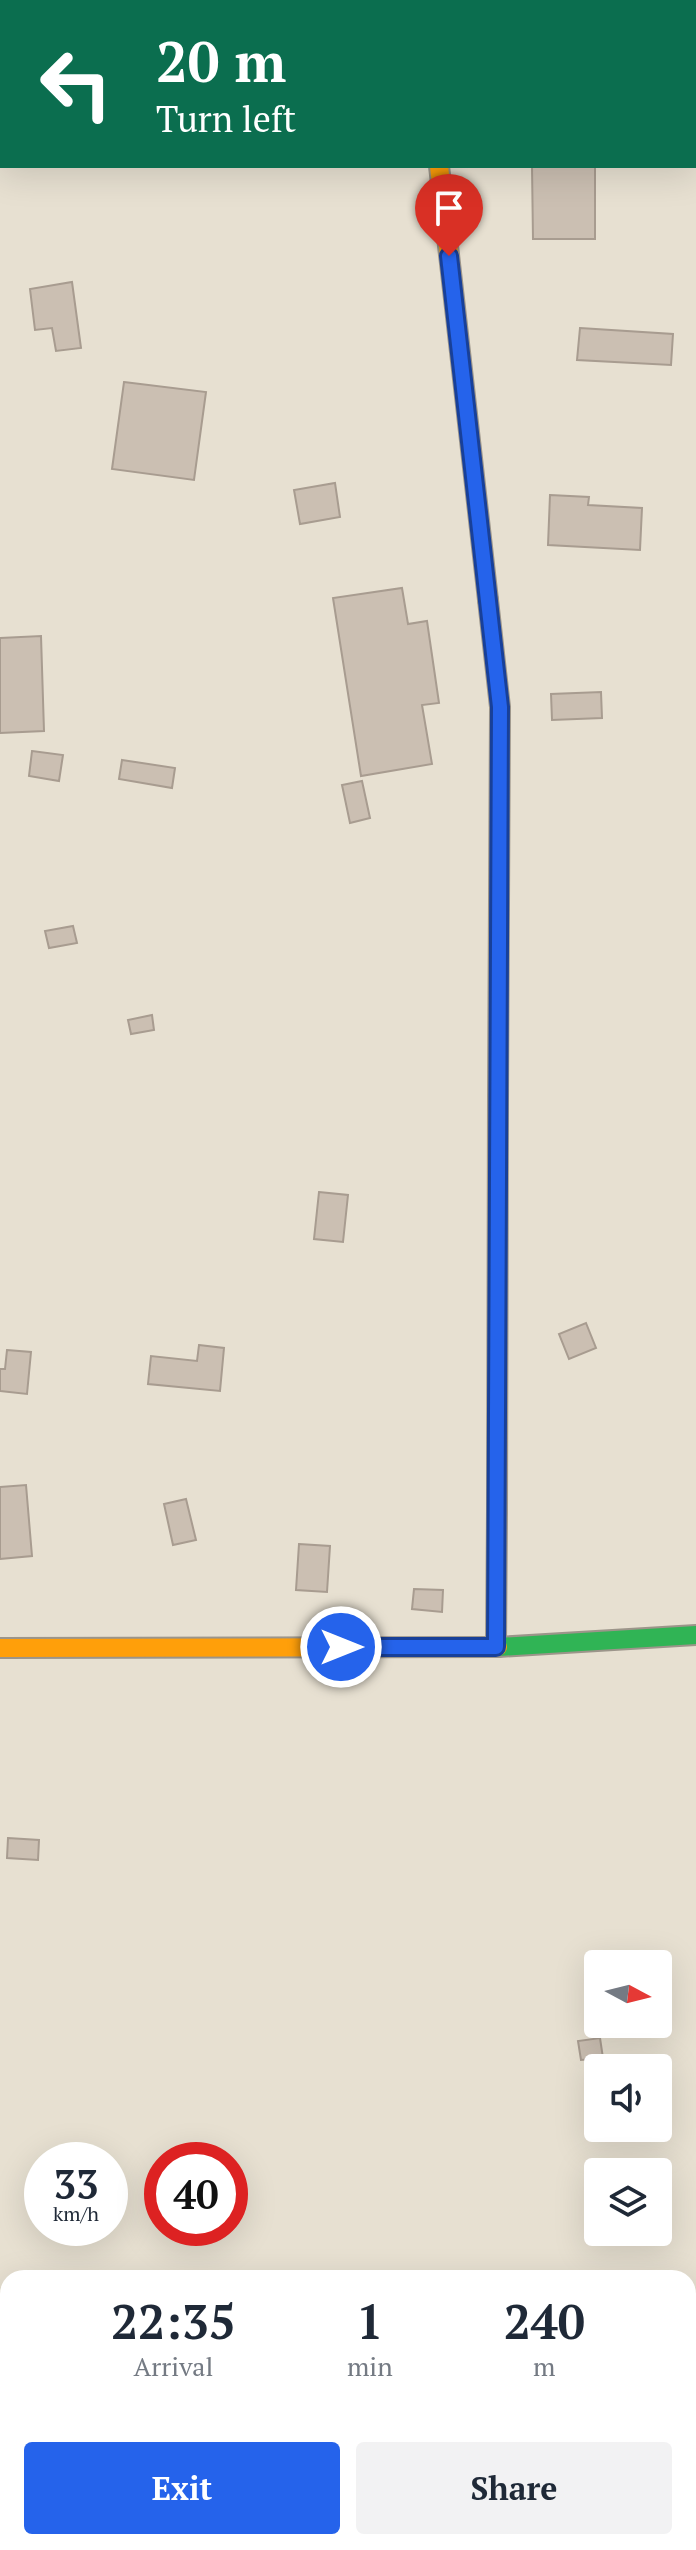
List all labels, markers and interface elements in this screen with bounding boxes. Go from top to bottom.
text: 20 m [156,24,286,98]
icon: left [24,32,128,136]
text: Turn left [156,95,296,142]
pin [415,174,483,256]
icon: arrive [427,186,471,230]
position arrow [299,1605,383,1689]
north arrow [584,1950,672,2038]
map controls [584,1950,672,2246]
button: sound [584,2054,672,2142]
speed limit sign: 40 [144,2142,248,2246]
text: 33 [53,2157,99,2210]
button: layers [584,2158,672,2246]
text: km/h [53,2200,99,2227]
text: 22:35 [111,2289,236,2353]
text: 1 [356,2289,383,2353]
text: 240 [504,2289,585,2353]
text: Arrival [134,2349,213,2383]
text: min [347,2349,393,2383]
text: m [533,2349,556,2383]
button: Exit [24,2442,340,2534]
button: Share [356,2442,672,2534]

